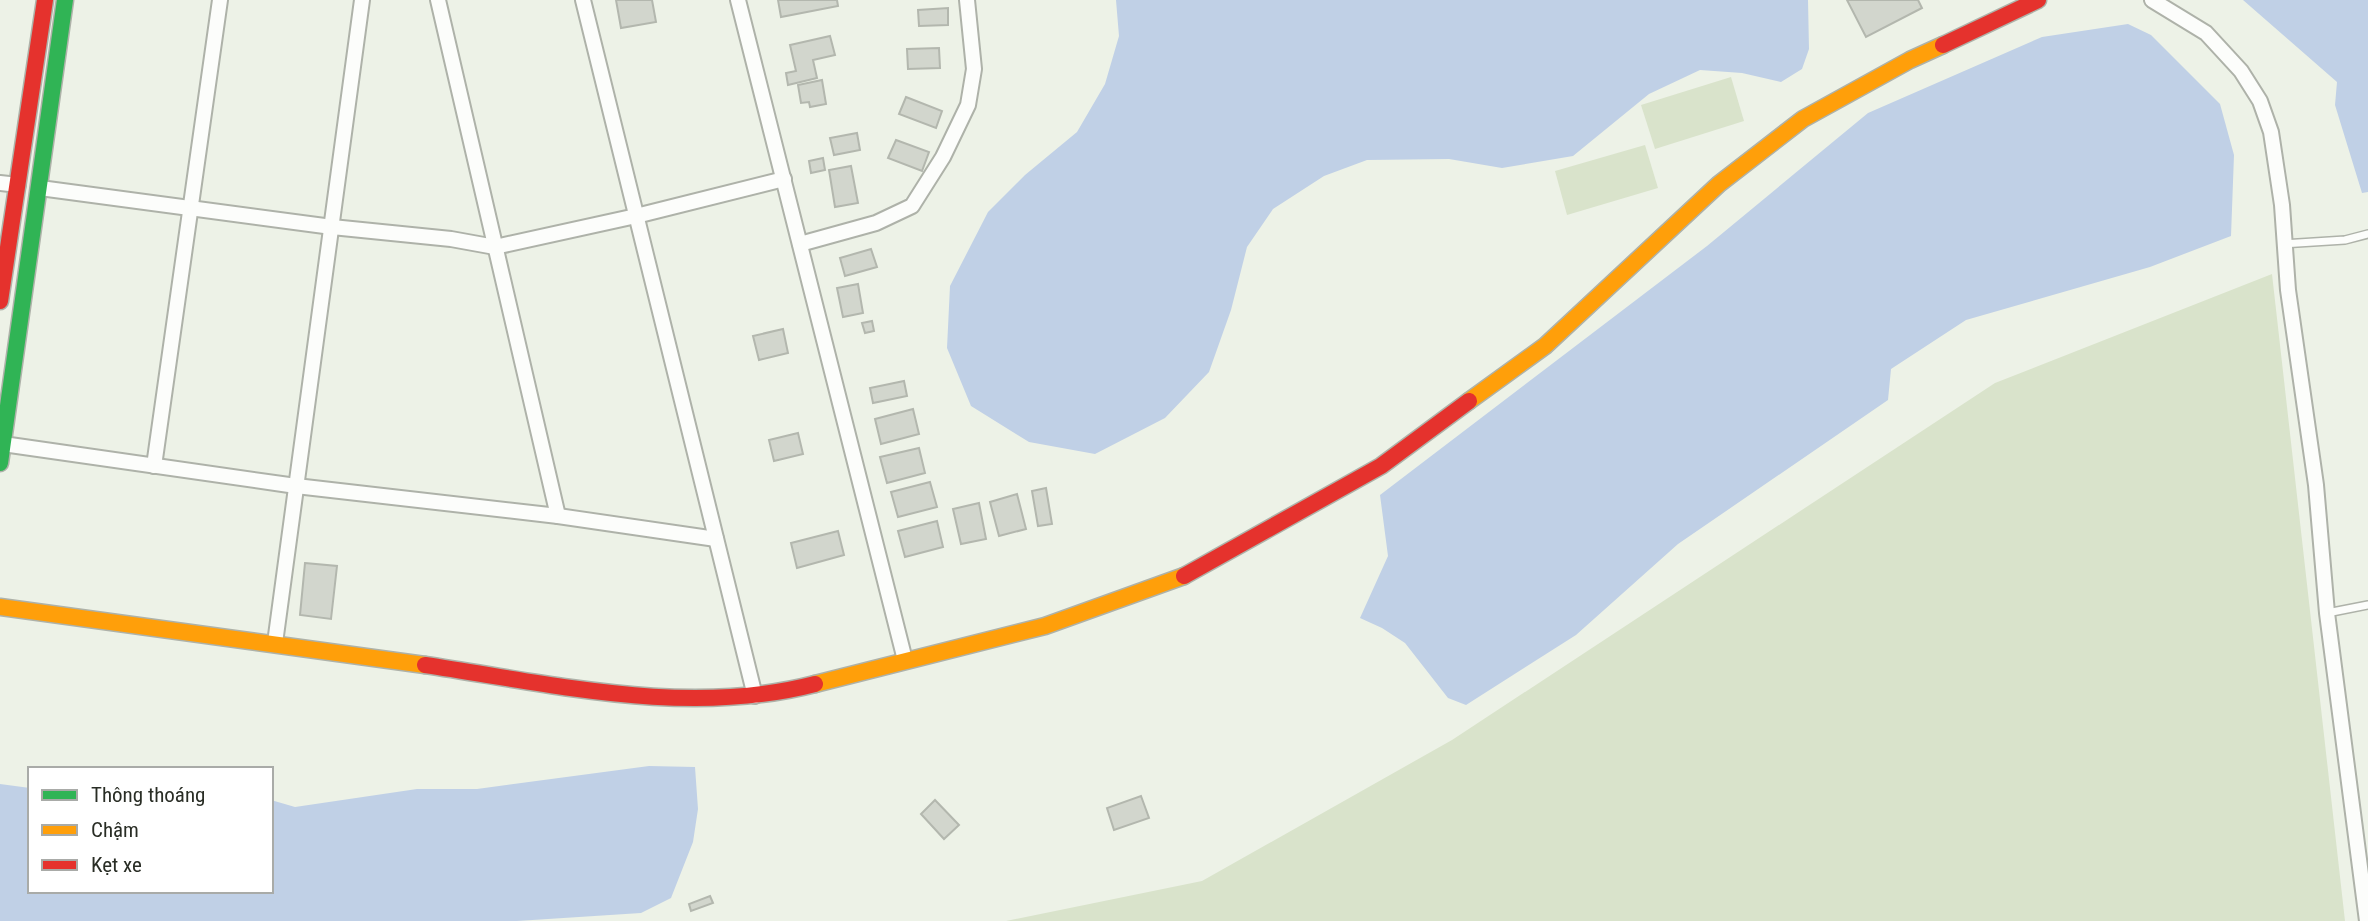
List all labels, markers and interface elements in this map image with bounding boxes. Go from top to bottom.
legend [28,767,273,893]
text: Thông thoáng [91,783,205,807]
text: Chậm [91,818,139,842]
text: Kẹt xe [91,853,142,877]

